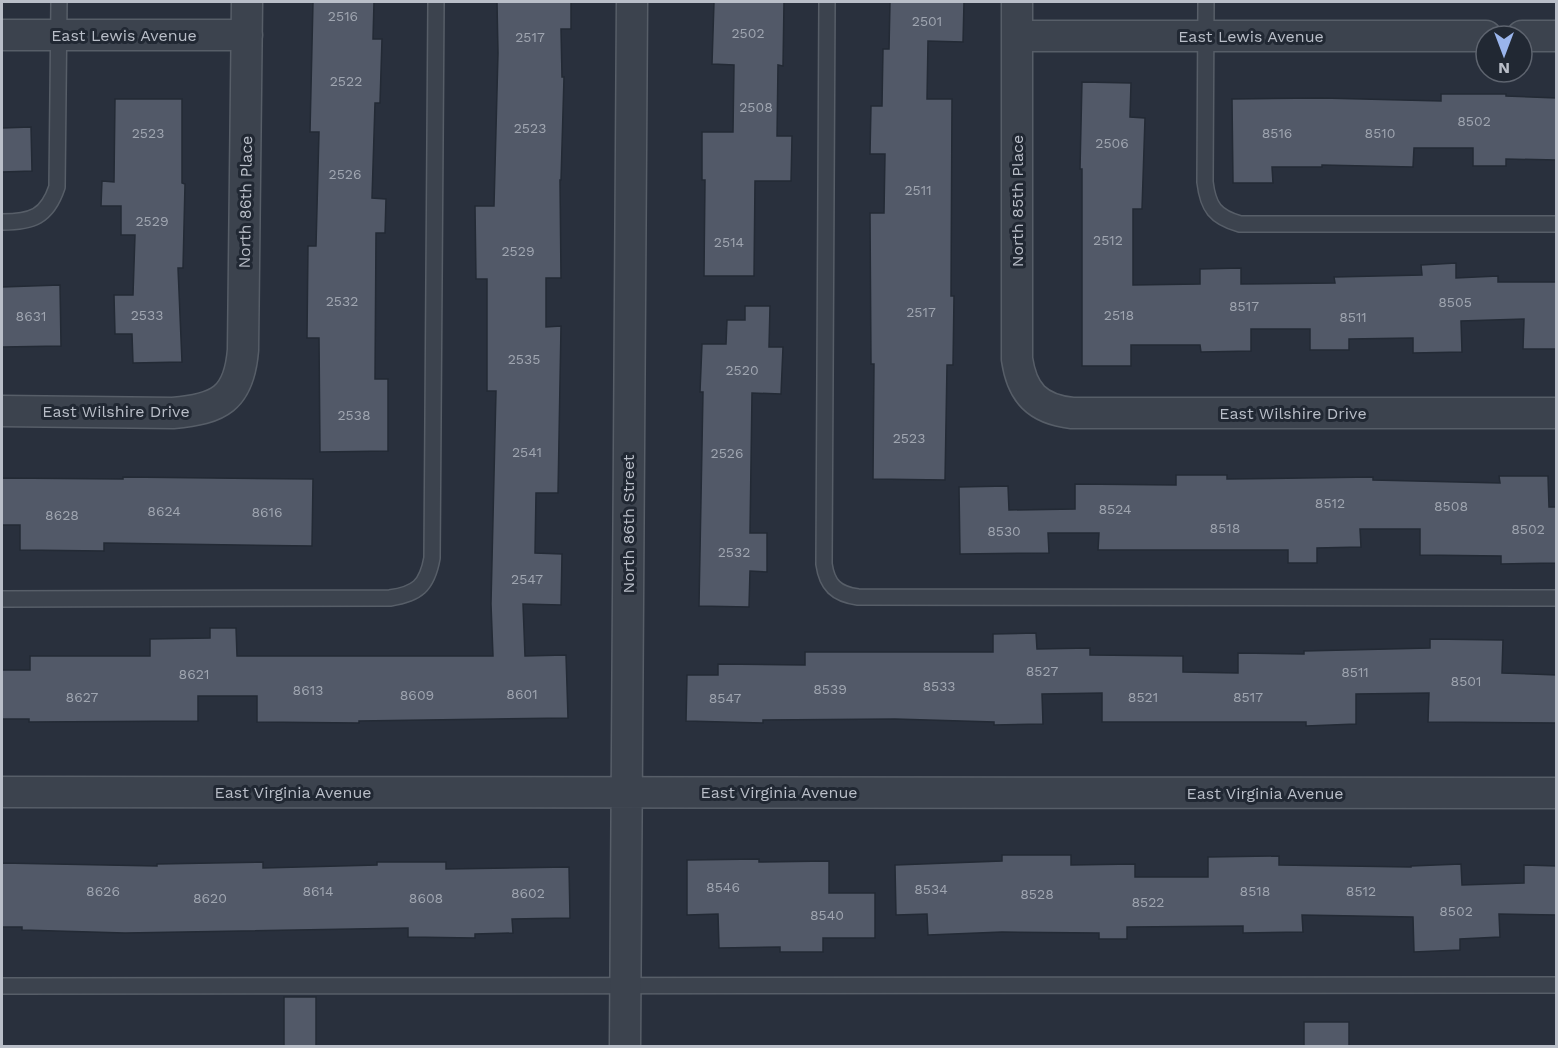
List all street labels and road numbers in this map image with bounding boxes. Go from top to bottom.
street label: East Lewis Avenue [51,26,197,45]
street label: East Lewis Avenue [1178,27,1324,46]
street label: North 86th Place [235,135,256,269]
street label: North 85th Place [1008,135,1027,267]
street label: East Wilshire Drive [42,402,190,421]
street label: East Wilshire Drive [1219,404,1367,423]
street label: North 86th Street [619,454,638,594]
street label: East Virginia Avenue [214,783,372,802]
street label: East Virginia Avenue [700,783,858,802]
street label: East Virginia Avenue [1186,784,1344,803]

